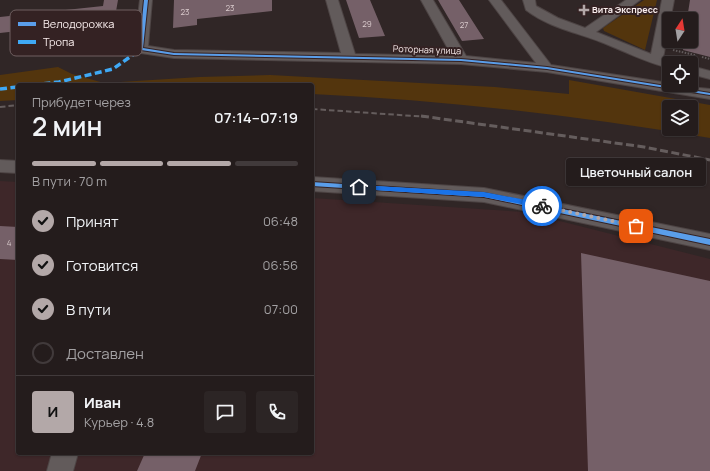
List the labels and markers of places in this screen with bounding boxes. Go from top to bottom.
place label: Вита Экспресс [592,3,658,16]
marker: Вита Экспресс [579,5,589,15]
callout: Цветочный салон [566,158,706,186]
pin [342,170,376,204]
pin [619,209,653,243]

